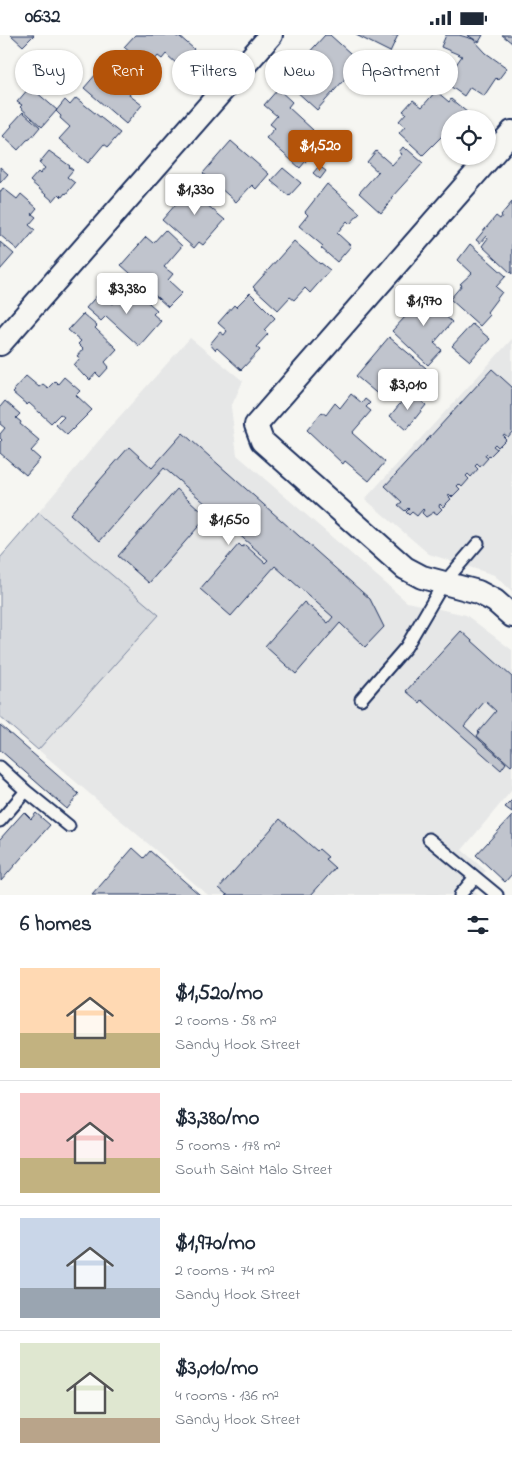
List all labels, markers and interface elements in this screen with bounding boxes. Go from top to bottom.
text: 06:32 [25,4,60,31]
chip: Buy [15,50,83,95]
chip: Rent [93,50,162,95]
chip: Filters [172,50,255,95]
chip: New [265,50,333,95]
chip: Apartment [343,50,458,95]
map controls [441,110,496,165]
button: locate [441,110,496,165]
pin: $1,520 [279,129,361,172]
text: $1,520 [299,134,341,158]
pin: $1,330 [154,173,236,216]
text: $1,330 [176,178,214,202]
pin: $3,380 [86,273,168,315]
text: $3,380 [108,277,146,301]
pin: $1,970 [383,285,465,327]
text: $1,970 [406,289,442,313]
pin: $3,010 [367,369,449,411]
text: $3,010 [389,373,427,397]
pin: $1,650 [188,503,270,546]
text: $1,650 [209,508,249,532]
text: 6 homes [20,910,92,940]
icon: filters [464,911,492,939]
text: $1,520/mo [175,979,263,1009]
icon: home [60,988,120,1048]
text: 2 rooms · 58 m² [175,1009,277,1033]
text: Sandy Hook Street [175,1033,300,1057]
text: $3,380/mo [175,1104,259,1134]
icon: home [60,1113,120,1173]
text: 5 rooms · 178 m² [175,1134,281,1158]
text: South Saint Malo Street [175,1158,332,1182]
text: $1,970/mo [175,1229,256,1259]
icon: home [60,1238,120,1298]
text: 2 rooms · 74 m² [175,1259,275,1283]
text: Sandy Hook Street [175,1283,300,1307]
text: $3,010/mo [175,1354,259,1384]
icon: home [60,1363,120,1423]
text: 4 rooms · 136 m² [175,1384,279,1408]
text: Sandy Hook Street [175,1408,300,1432]

